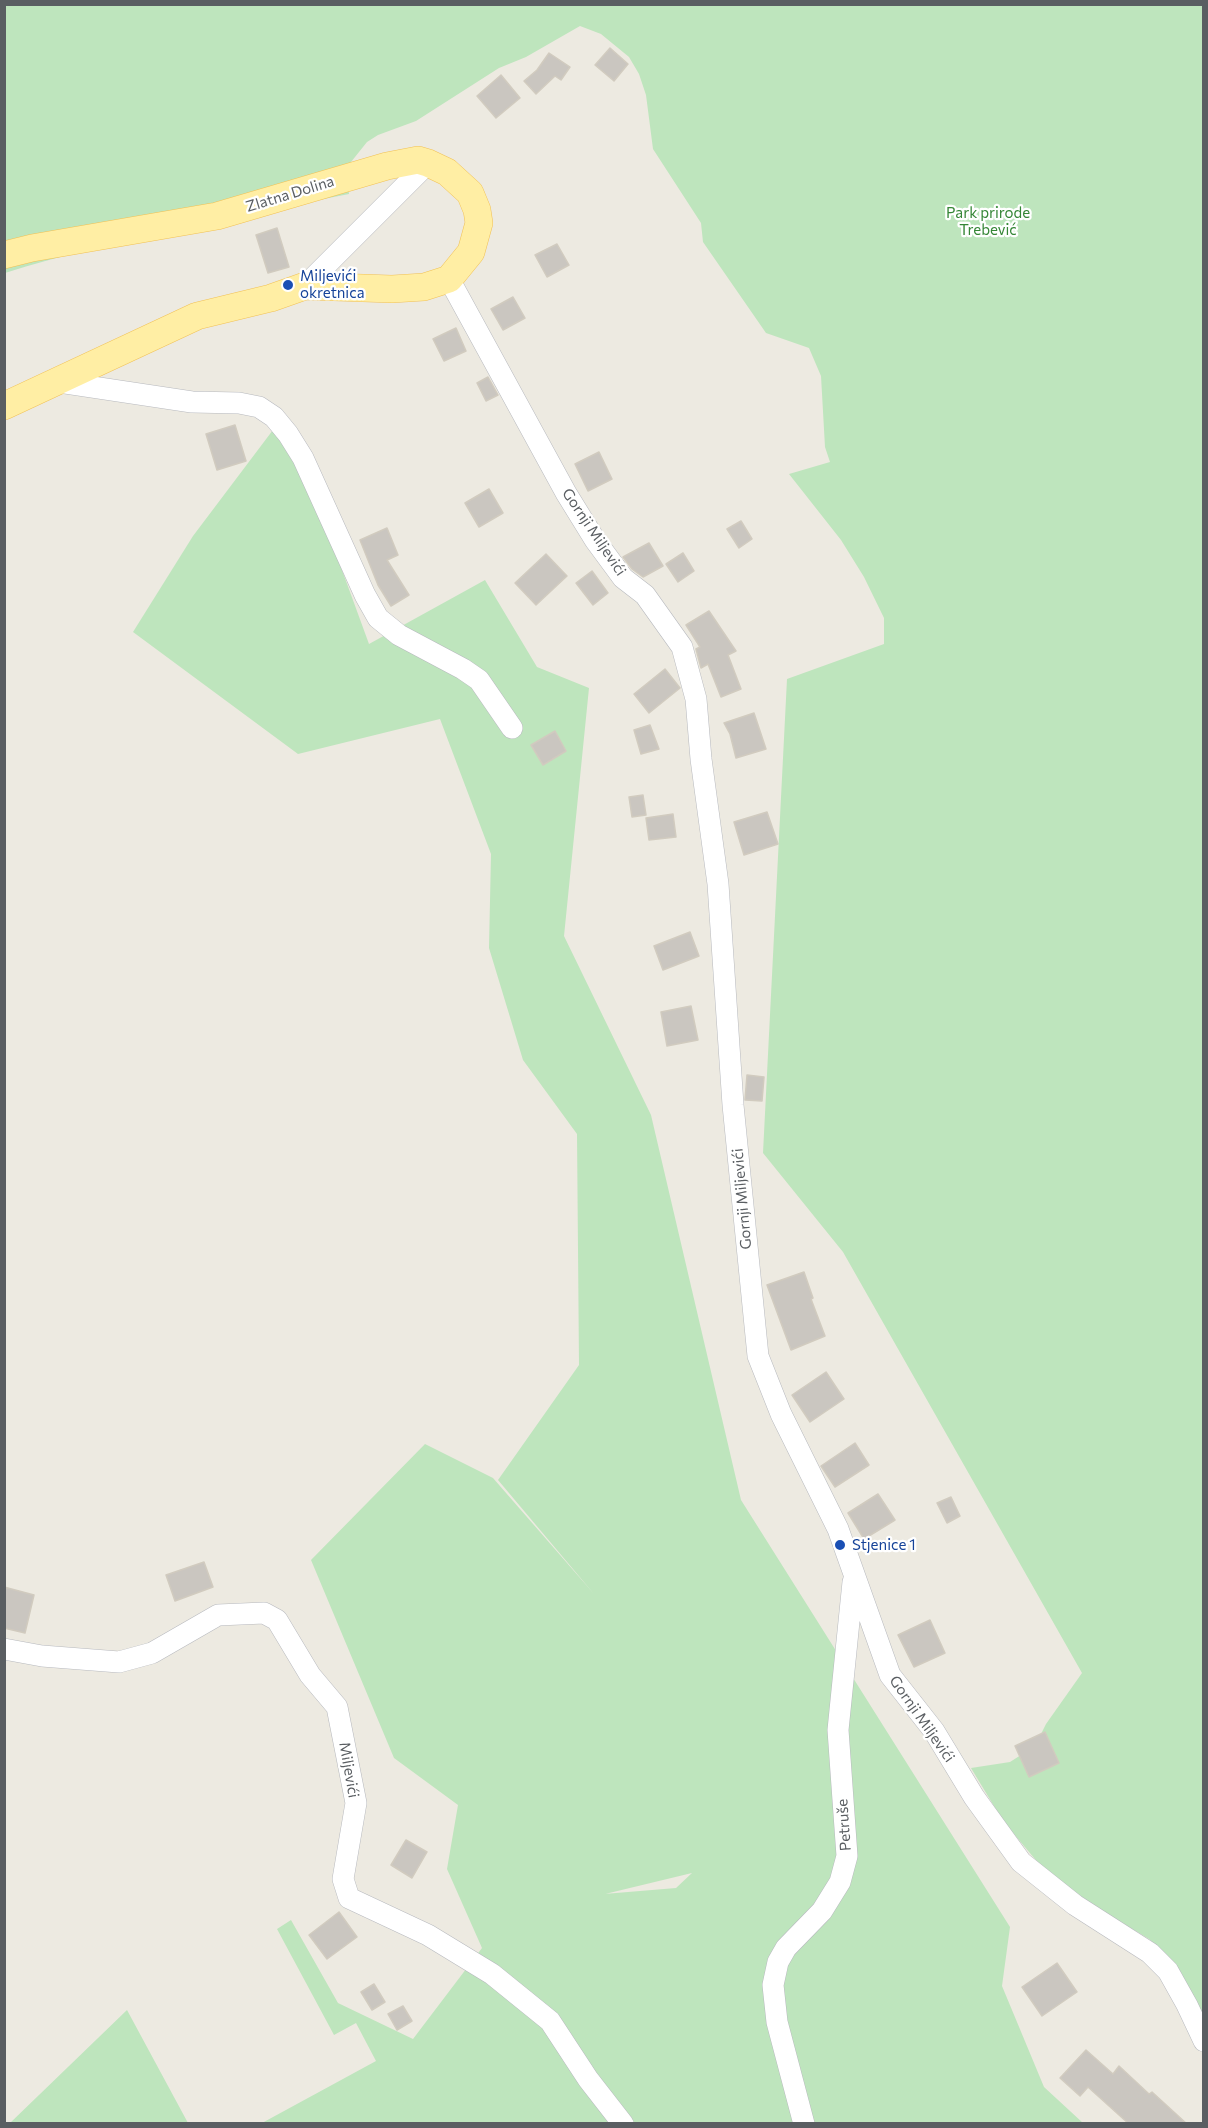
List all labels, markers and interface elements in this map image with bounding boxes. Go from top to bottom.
street label: Zlatna Dolina [244,172,336,216]
park label: Park prirode Trebević [946,204,1030,239]
place label: Miljevići okretnica [300,267,364,302]
marker: Miljevići okretnica [281,278,295,292]
street label: Gornji Miljevići [558,485,630,579]
street label: Gornji Miljevići [729,1148,755,1250]
place label: Stjenice 1 [852,1536,916,1554]
marker: Stjenice 1 [833,1538,847,1552]
street label: Gornji Miljevići [886,1672,958,1766]
street label: Miljevići [335,1741,363,1799]
street label: Petruše [833,1798,855,1852]

